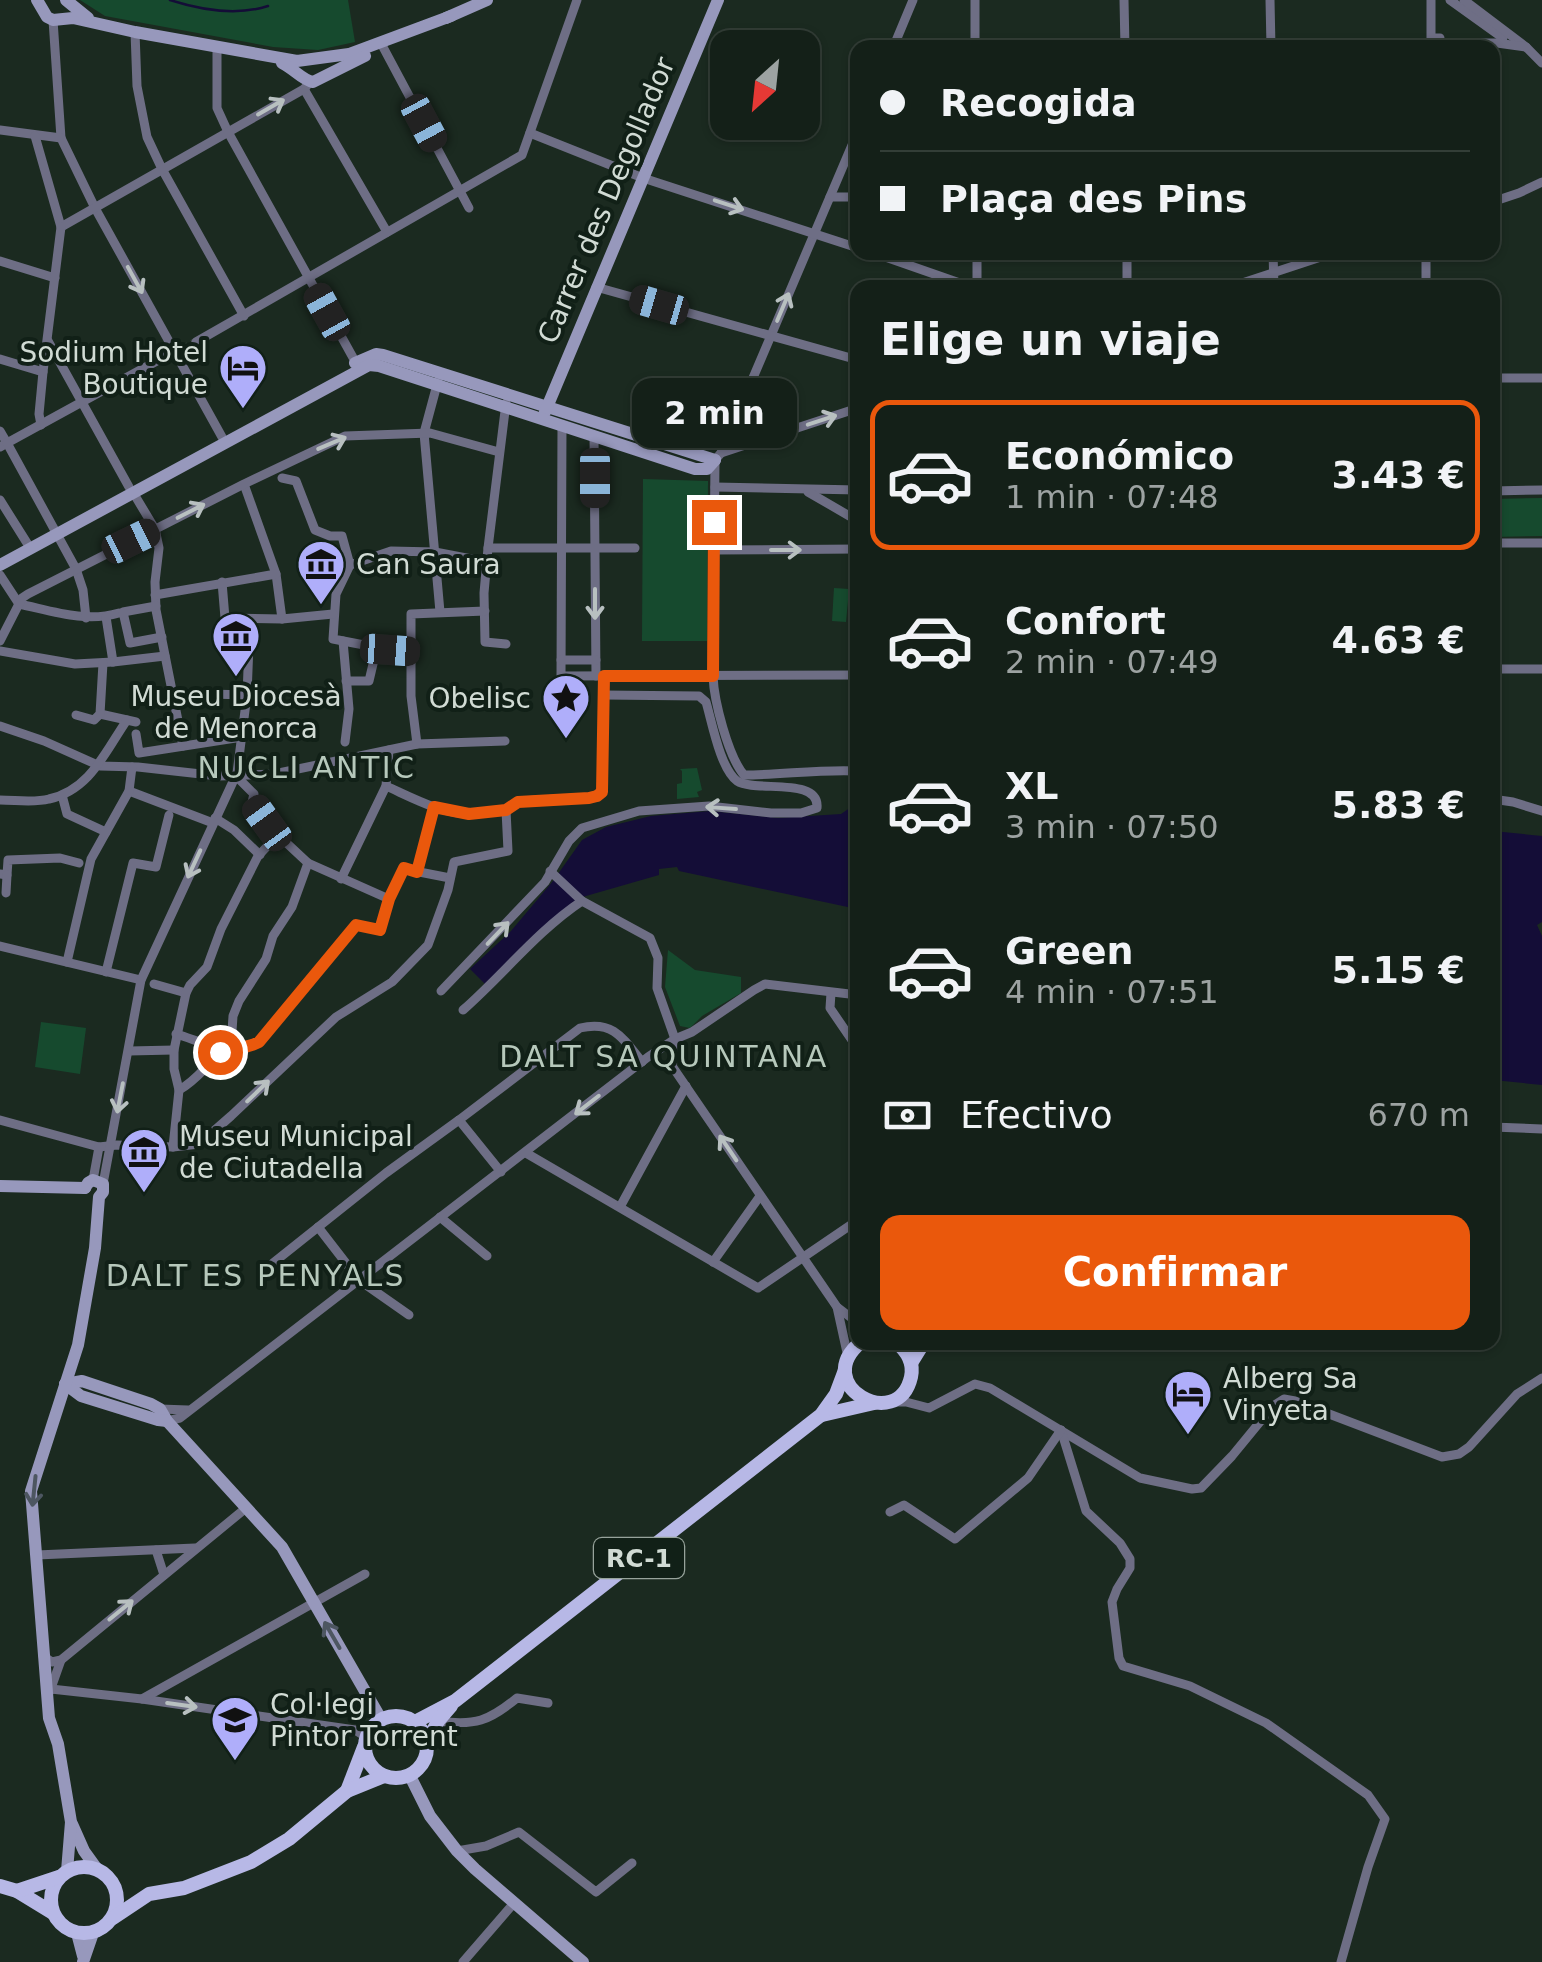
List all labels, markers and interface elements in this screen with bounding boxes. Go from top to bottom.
north arrow [710,30,820,140]
map controls [710,30,820,140]
street label: Carrer des Degollador [531,52,682,348]
text: Recogida [940,81,1137,125]
car [397,89,451,157]
one-way arrow [256,97,285,117]
text: Plaça des Pins [940,177,1247,221]
one-way arrow [712,197,744,215]
one-way arrow [126,264,146,294]
car [299,278,355,346]
car [626,282,692,328]
one-way arrow [775,292,793,323]
text: Elige un viaje [880,313,1221,366]
place label: Sodium Hotel Boutique [19,336,208,401]
hotel icon: Sodium Hotel Boutique [217,342,269,410]
callout: 2 min [632,377,796,447]
text: 2 min [664,394,765,432]
one-way arrow [806,409,838,427]
icon: car [885,430,975,520]
one-way arrow [316,433,347,451]
text: Económico [1005,434,1234,478]
car [580,448,610,508]
text: 3.43 € [1332,453,1465,497]
text: 1 min · 07:48 [1005,478,1219,516]
route end [692,500,737,545]
one-way arrow [176,501,206,520]
car [97,514,165,568]
museum icon: Can Saura [295,538,347,606]
one-way arrow [768,540,801,560]
place label: Can Saura [356,548,501,581]
one-way arrow [586,586,604,619]
icon: car [885,595,975,685]
text: Confort [1005,599,1166,643]
museum icon: Museu Diocesà de Menorca [210,610,262,678]
text: 4.63 € [1332,618,1465,662]
car [359,633,421,667]
text: 2 min · 07:49 [1005,643,1219,681]
place icon: Obelisc [540,672,592,740]
place label: Museu Diocesà de Menorca [130,680,342,745]
place label: Obelisc [428,682,531,715]
district label: NUCLI ANTIC [197,750,417,785]
icon: car [885,760,975,850]
text: XL [1005,764,1059,808]
text: 5.83 € [1332,783,1465,827]
car [237,790,297,856]
one-way arrow [705,798,737,817]
text: 3 min · 07:50 [1005,808,1219,846]
one-way arrow [184,848,203,878]
one-way arrow [486,921,510,945]
icon: car [885,925,975,1015]
text: Green [1005,929,1134,973]
text: 5.15 € [1332,948,1465,992]
text: 4 min · 07:51 [1005,973,1219,1011]
route start [198,1030,243,1075]
district label: DALT SA QUINTANA [499,1039,829,1074]
one-way arrow [245,1079,269,1103]
one-way arrow [110,1081,129,1114]
icon: cash [880,1088,935,1143]
text: Efectivo [960,1093,1113,1137]
one-way arrow [574,1094,601,1115]
text: 670 m [1368,1096,1470,1134]
place label: Museu Municipal de Ciutadella [179,1120,413,1185]
museum icon: Museu Municipal de Ciutadella [118,1126,170,1194]
one-way arrow [717,1135,738,1163]
button: Confirmar [880,1215,1470,1330]
district label: DALT ES PENYALS [106,1258,406,1293]
place label: Alberg Sa Vinyeta [1223,1362,1358,1427]
hotel icon: Alberg Sa Vinyeta [1162,1368,1214,1436]
one-way arrow [25,1474,44,1507]
road number: RC-1 [594,1538,684,1578]
one-way arrow [107,1600,133,1622]
one-way arrow [322,1621,342,1650]
place label: Col·legi Pintor Torrent [270,1688,458,1753]
school or university icon: Col·legi Pintor Torrent [209,1694,261,1762]
one-way arrow [166,1696,198,1715]

